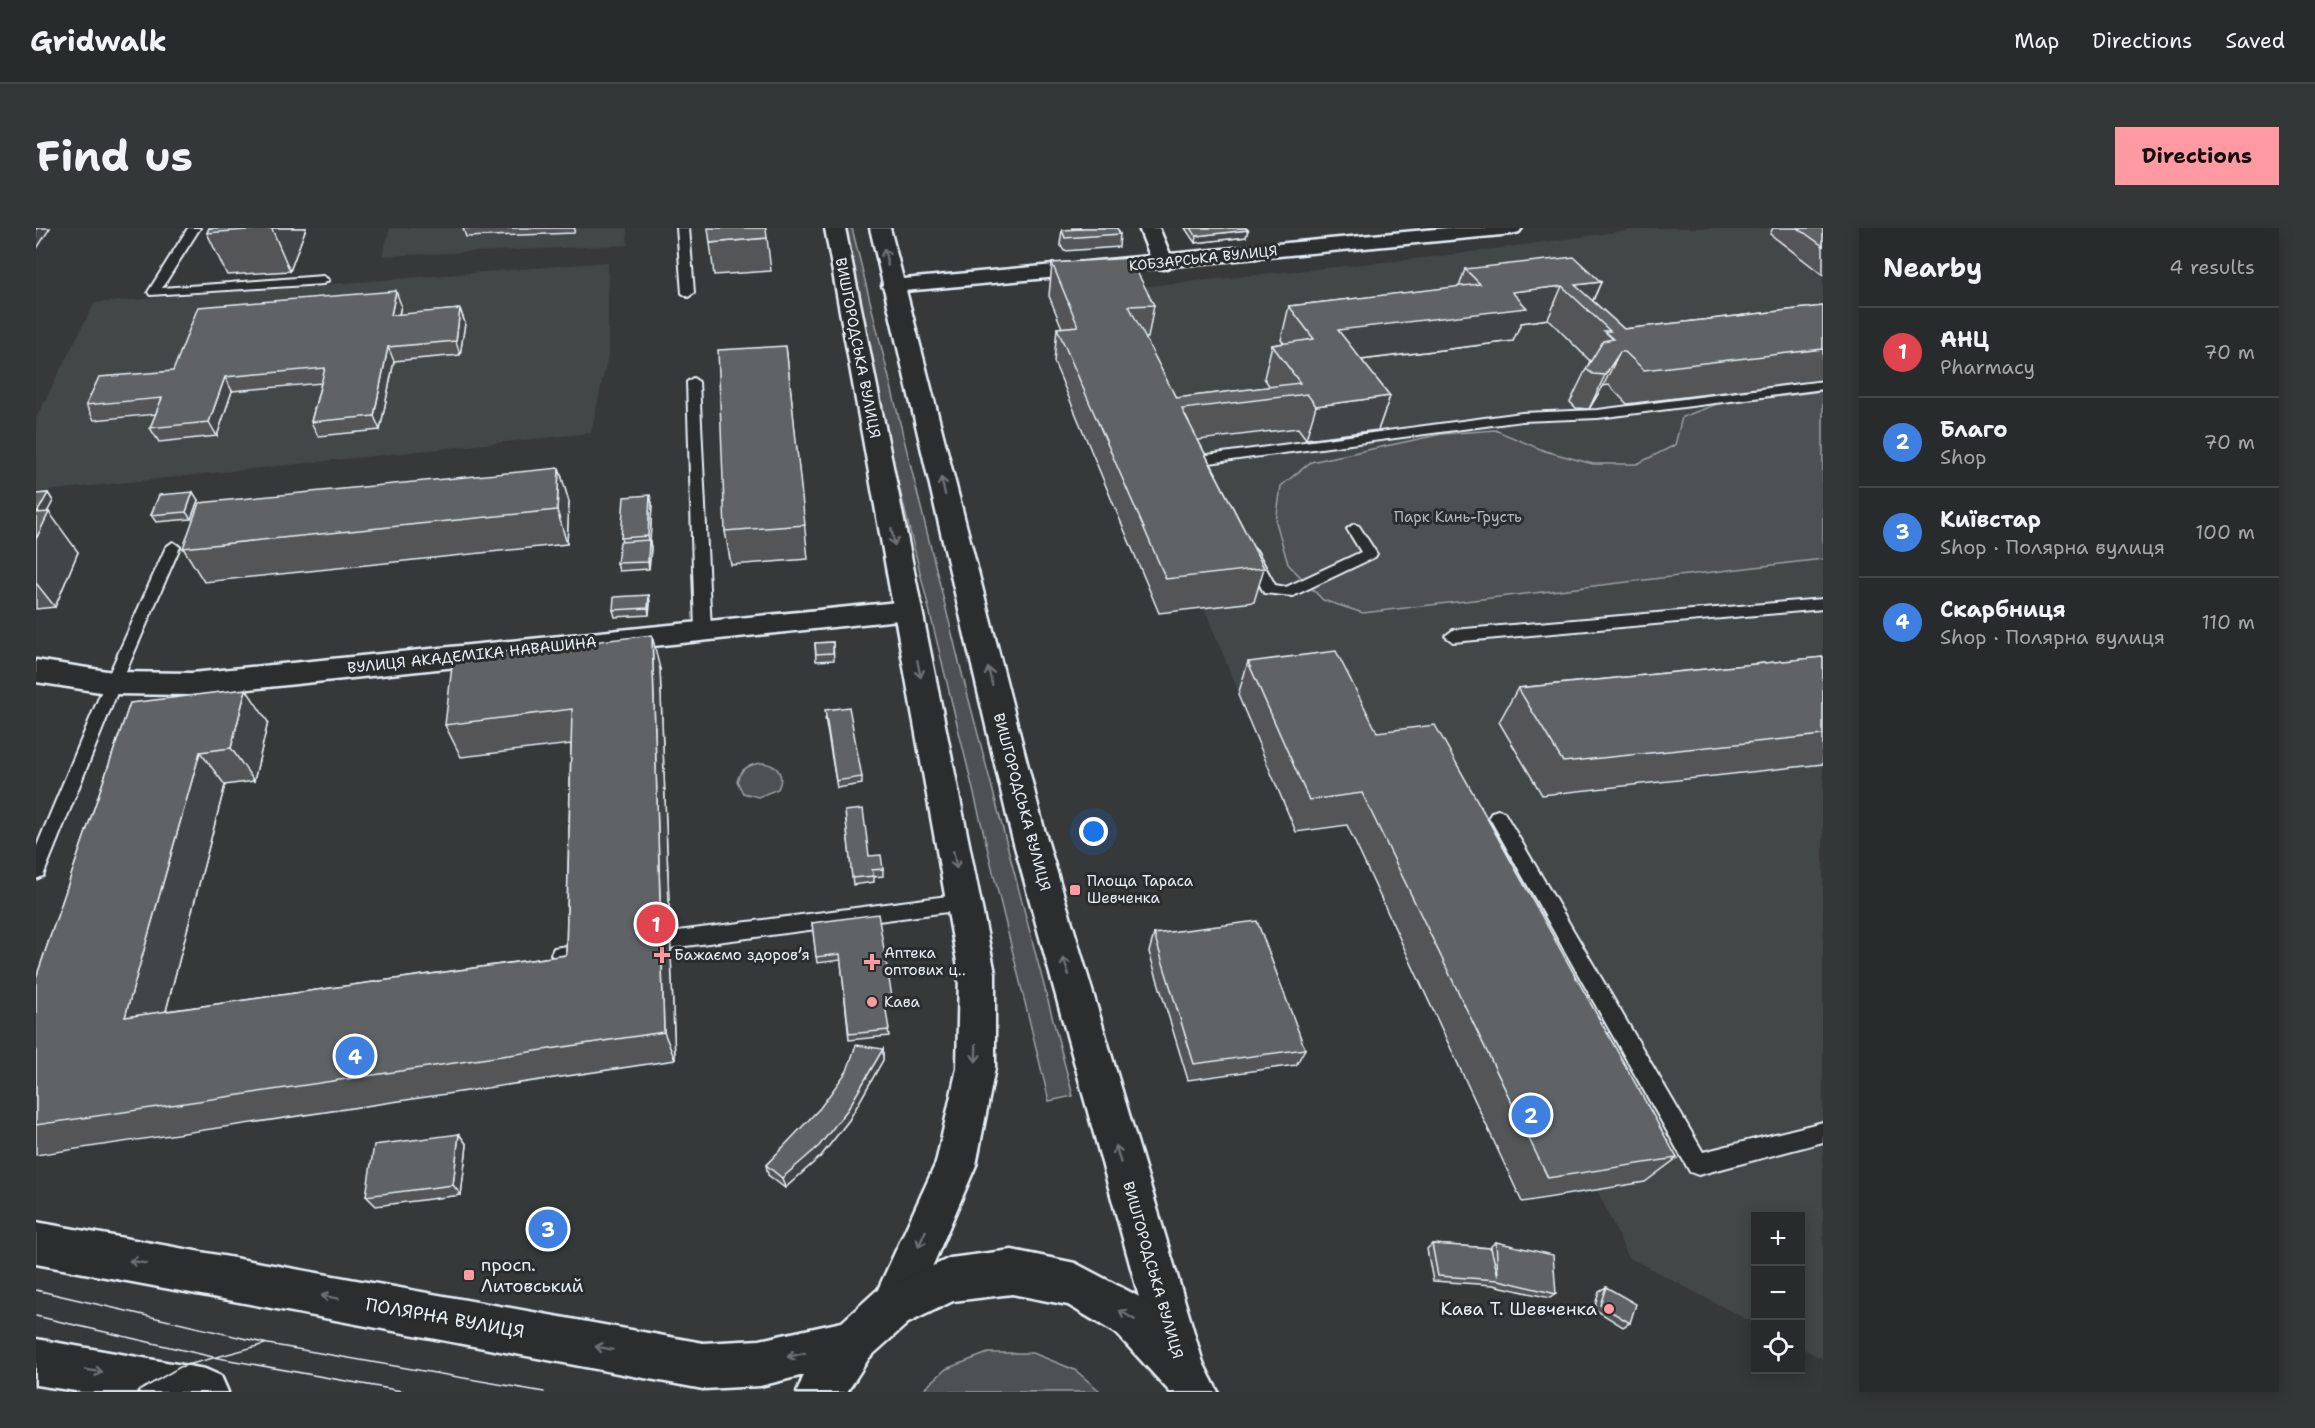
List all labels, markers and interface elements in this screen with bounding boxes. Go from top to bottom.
text: Gridwalk [30,22,167,60]
text: Map [2014,27,2059,55]
text: Directions [2092,27,2192,55]
text: Saved [2225,27,2285,55]
button: Directions [2115,127,2279,185]
text: Find us [36,128,193,184]
street label: КОБЗАРСЬКА ВУЛИЦЯ [1128,241,1278,275]
one-way arrow [880,248,892,267]
text: Nearby [1883,250,1982,285]
text: 4 results [2169,254,2255,280]
street label: ВИШГОРОДСЬКА ВУЛИЦЯ [831,256,885,440]
text: АНЦ [1940,325,1989,354]
text: 1 [1898,339,1907,365]
text: 70 m [2203,339,2255,365]
text: Pharmacy [1940,354,2035,380]
text: Благо [1940,415,2007,444]
text: 2 [1896,429,1910,455]
text: 70 m [2203,429,2255,455]
text: Shop [1940,444,1987,470]
one-way arrow [936,477,948,496]
text: Київстар [1940,505,2041,534]
park label: Парк Кинь-Грусть [1394,507,1522,527]
text: 3 [1896,519,1910,545]
text: 100 m [2195,519,2255,545]
one-way arrow [888,526,899,546]
text: Shop · Полярна вулиця [1940,534,2165,560]
text: Скарбниця [1940,595,2066,624]
text: 4 [1896,609,1910,635]
text: 110 m [2201,609,2255,635]
text: Shop · Полярна вулиця [1940,624,2165,650]
street label: ВУЛИЦЯ АКАДЕМІКА НАВАШИНА [346,632,598,678]
one-way arrow [914,658,925,678]
one-way arrow [983,666,995,685]
street label: ВИШГОРОДСЬКА ВУЛИЦЯ [989,711,1055,893]
your location [1079,817,1108,846]
one-way arrow [950,850,961,870]
place label: Площа Тараса Шевченка [1087,871,1194,908]
marker: Площа Тараса Шевченка [1068,883,1082,897]
pin: 1 [636,902,676,946]
place label: Аптека оптових ц‥ [884,943,966,980]
place label: Бажаємо здоровʼя [674,945,810,965]
marker: Бажаємо здоровʼя [655,948,669,962]
marker: Аптека оптових ц‥ [865,955,879,969]
one-way arrow [1060,957,1071,976]
place label: Кава [884,992,921,1012]
marker: Кава [865,995,879,1009]
pin: 4 [336,1034,374,1078]
one-way arrow [970,1043,982,1063]
pin: 2 [1512,1092,1550,1138]
one-way arrow [1112,1144,1124,1163]
street label: ВИШГОРОДСЬКА ВУЛИЦЯ [1118,1179,1188,1361]
pin: 3 [528,1206,568,1252]
map controls [1751,1212,1805,1374]
button: + [1751,1212,1805,1266]
one-way arrow [916,1230,927,1248]
place label: просп. Литовський [481,1253,584,1298]
one-way arrow [129,1256,148,1267]
button: − [1751,1266,1805,1320]
marker: просп. Литовський [462,1268,476,1282]
one-way arrow [320,1291,340,1302]
street label: ПОЛЯРНА ВУЛИЦЯ [364,1292,526,1344]
place label: Кава Т. Шевченка [1441,1297,1597,1321]
marker: Кава Т. Шевченка [1602,1302,1616,1316]
one-way arrow [1118,1308,1135,1321]
button: locate [1751,1320,1805,1374]
one-way arrow [595,1342,614,1353]
one-way arrow [787,1349,806,1361]
one-way arrow [83,1366,103,1377]

